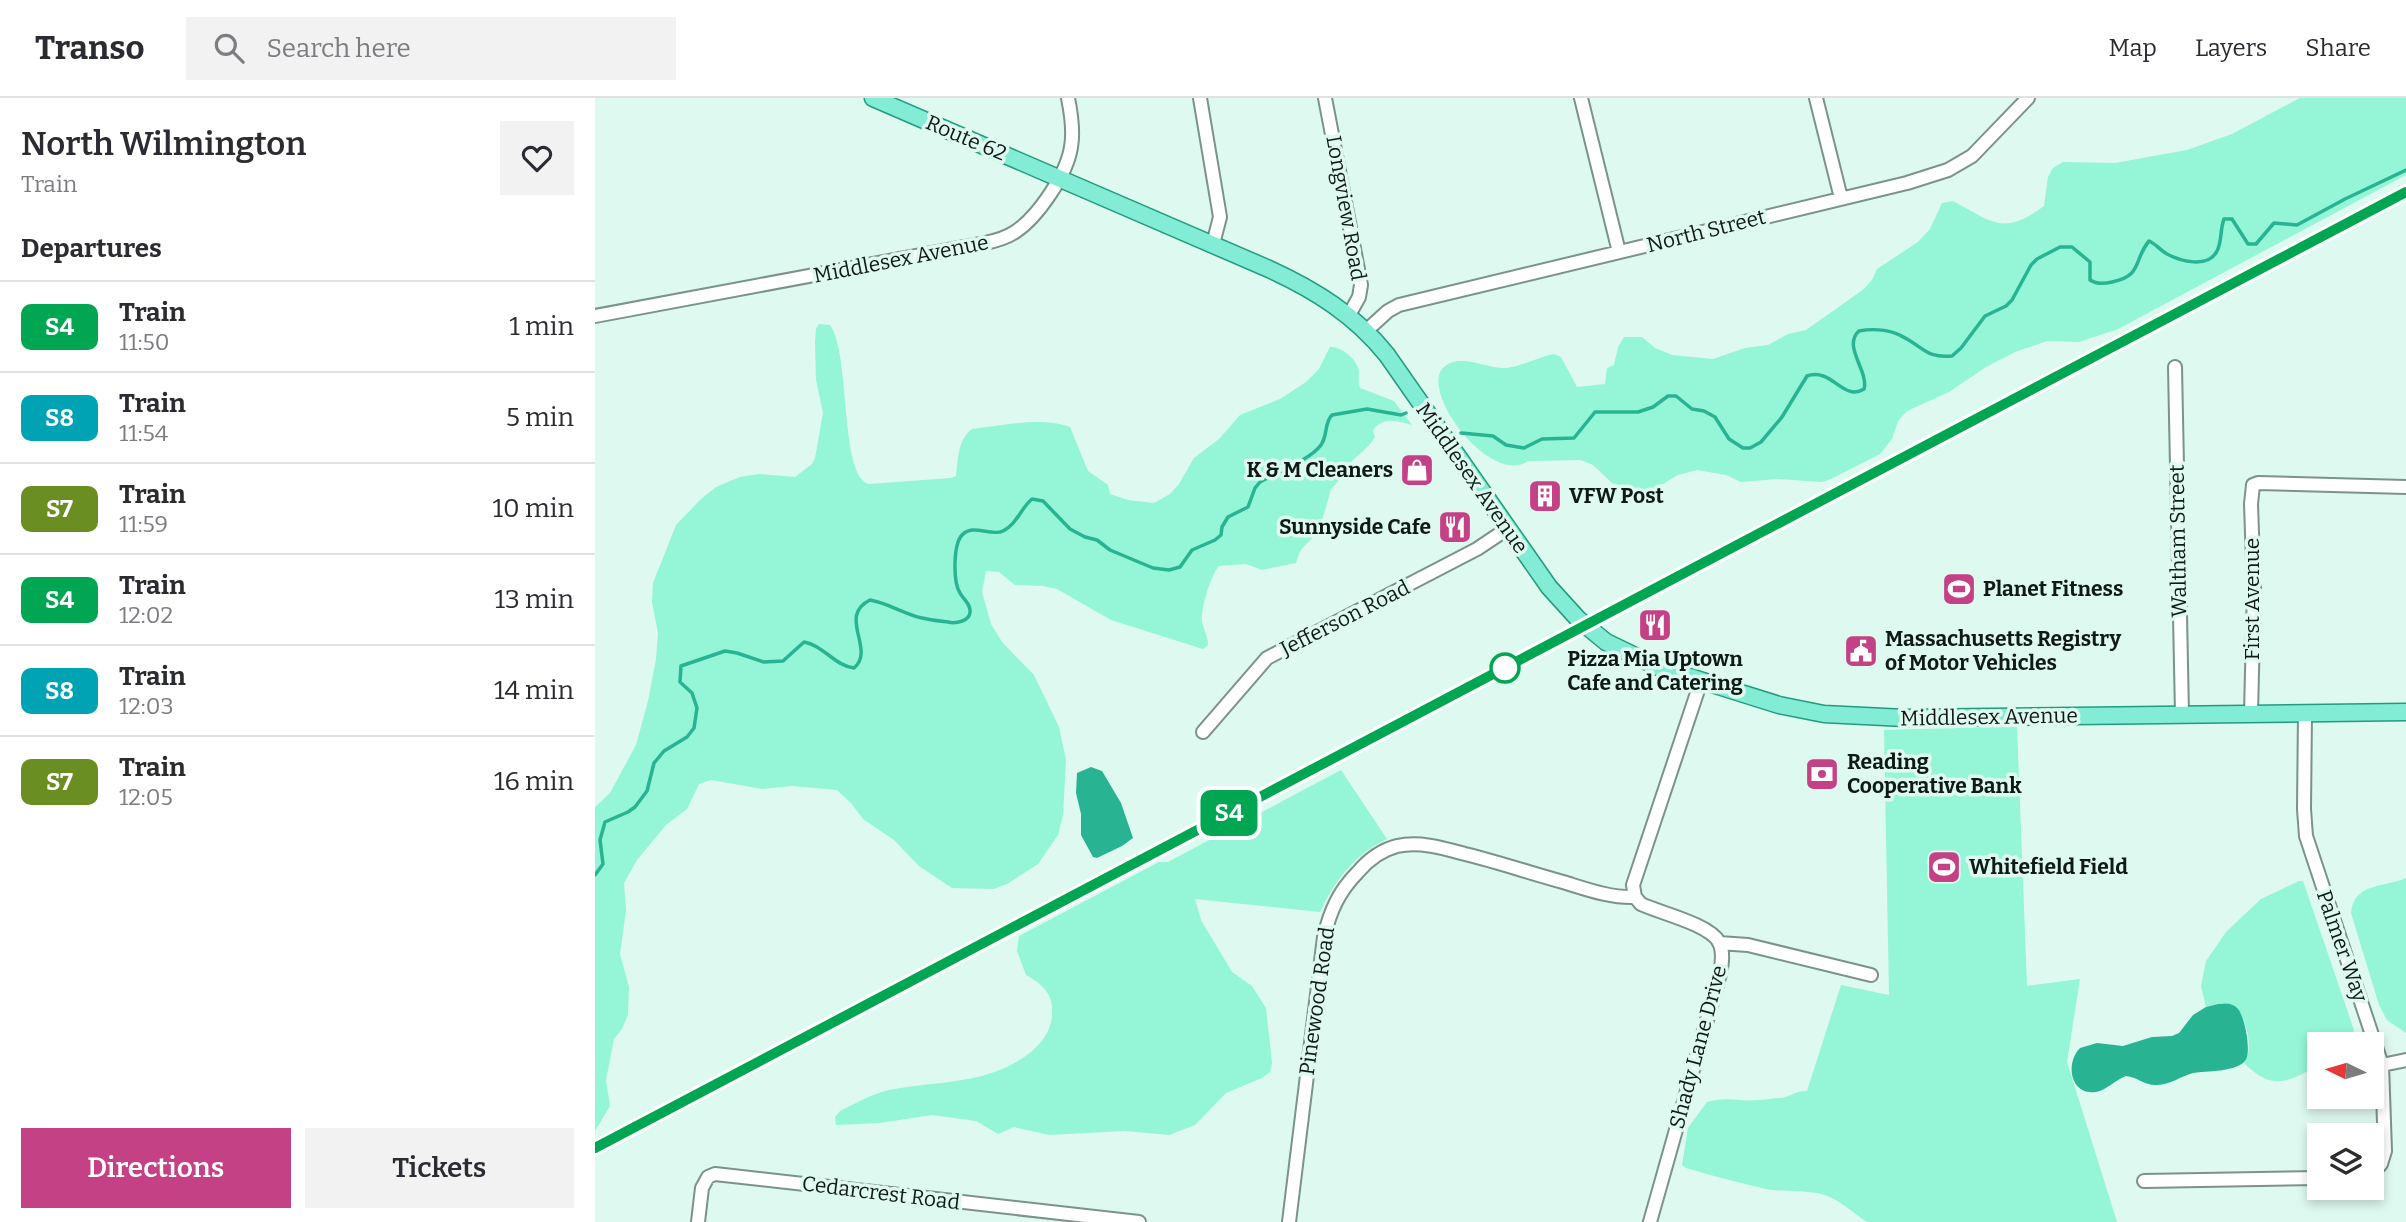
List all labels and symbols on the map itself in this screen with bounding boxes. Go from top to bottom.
street label: Route 62 [922,109,1010,167]
street label: Longview Road [1320,133,1372,283]
street label: North Street [1644,204,1769,258]
street label: Middlesex Avenue [811,229,991,289]
street label: Middlesex Avenue [1410,398,1534,558]
shop icon: K & M Cleaners [1398,451,1436,489]
place label: K & M Cleaners [1246,457,1393,483]
street label: Waltham Street [2164,464,2192,618]
building icon: VFW Post [1526,477,1564,515]
place label: VFW Post [1569,483,1664,509]
restaurant icon: Sunnyside Cafe [1436,508,1474,546]
place label: Sunnyside Cafe [1279,514,1431,540]
street label: First Avenue [2239,538,2265,660]
sports icon: Planet Fitness [1940,570,1978,608]
street label: Jefferson Road [1275,574,1414,662]
place label: Planet Fitness [1983,576,2123,602]
restaurant icon: Pizza Mia Uptown Cafe and Catering [1636,606,1674,644]
place label: Massachusetts Registry of Motor Vehicles [1885,626,2122,676]
public building icon: Massachusetts Registry of Motor Vehicles [1842,632,1880,670]
place label: Pizza Mia Uptown Cafe and Catering [1567,646,1743,696]
unlabelled marker [1490,653,1520,683]
street label: Middlesex Avenue [1900,702,2078,732]
place label: Reading Cooperative Bank [1847,749,2022,799]
bank icon: Reading Cooperative Bank [1803,755,1841,793]
line badge: S4 [1197,790,1261,836]
sports icon: Whitefield Field [1925,848,1963,886]
place label: Whitefield Field [1969,854,2128,880]
street label: Palmer Way [2311,887,2374,1006]
street label: Pinewood Road [1294,925,1340,1077]
street label: Shady Lane Drive [1664,962,1732,1132]
north arrow [2307,1032,2383,1110]
street label: Cedarcrest Road [801,1170,961,1216]

